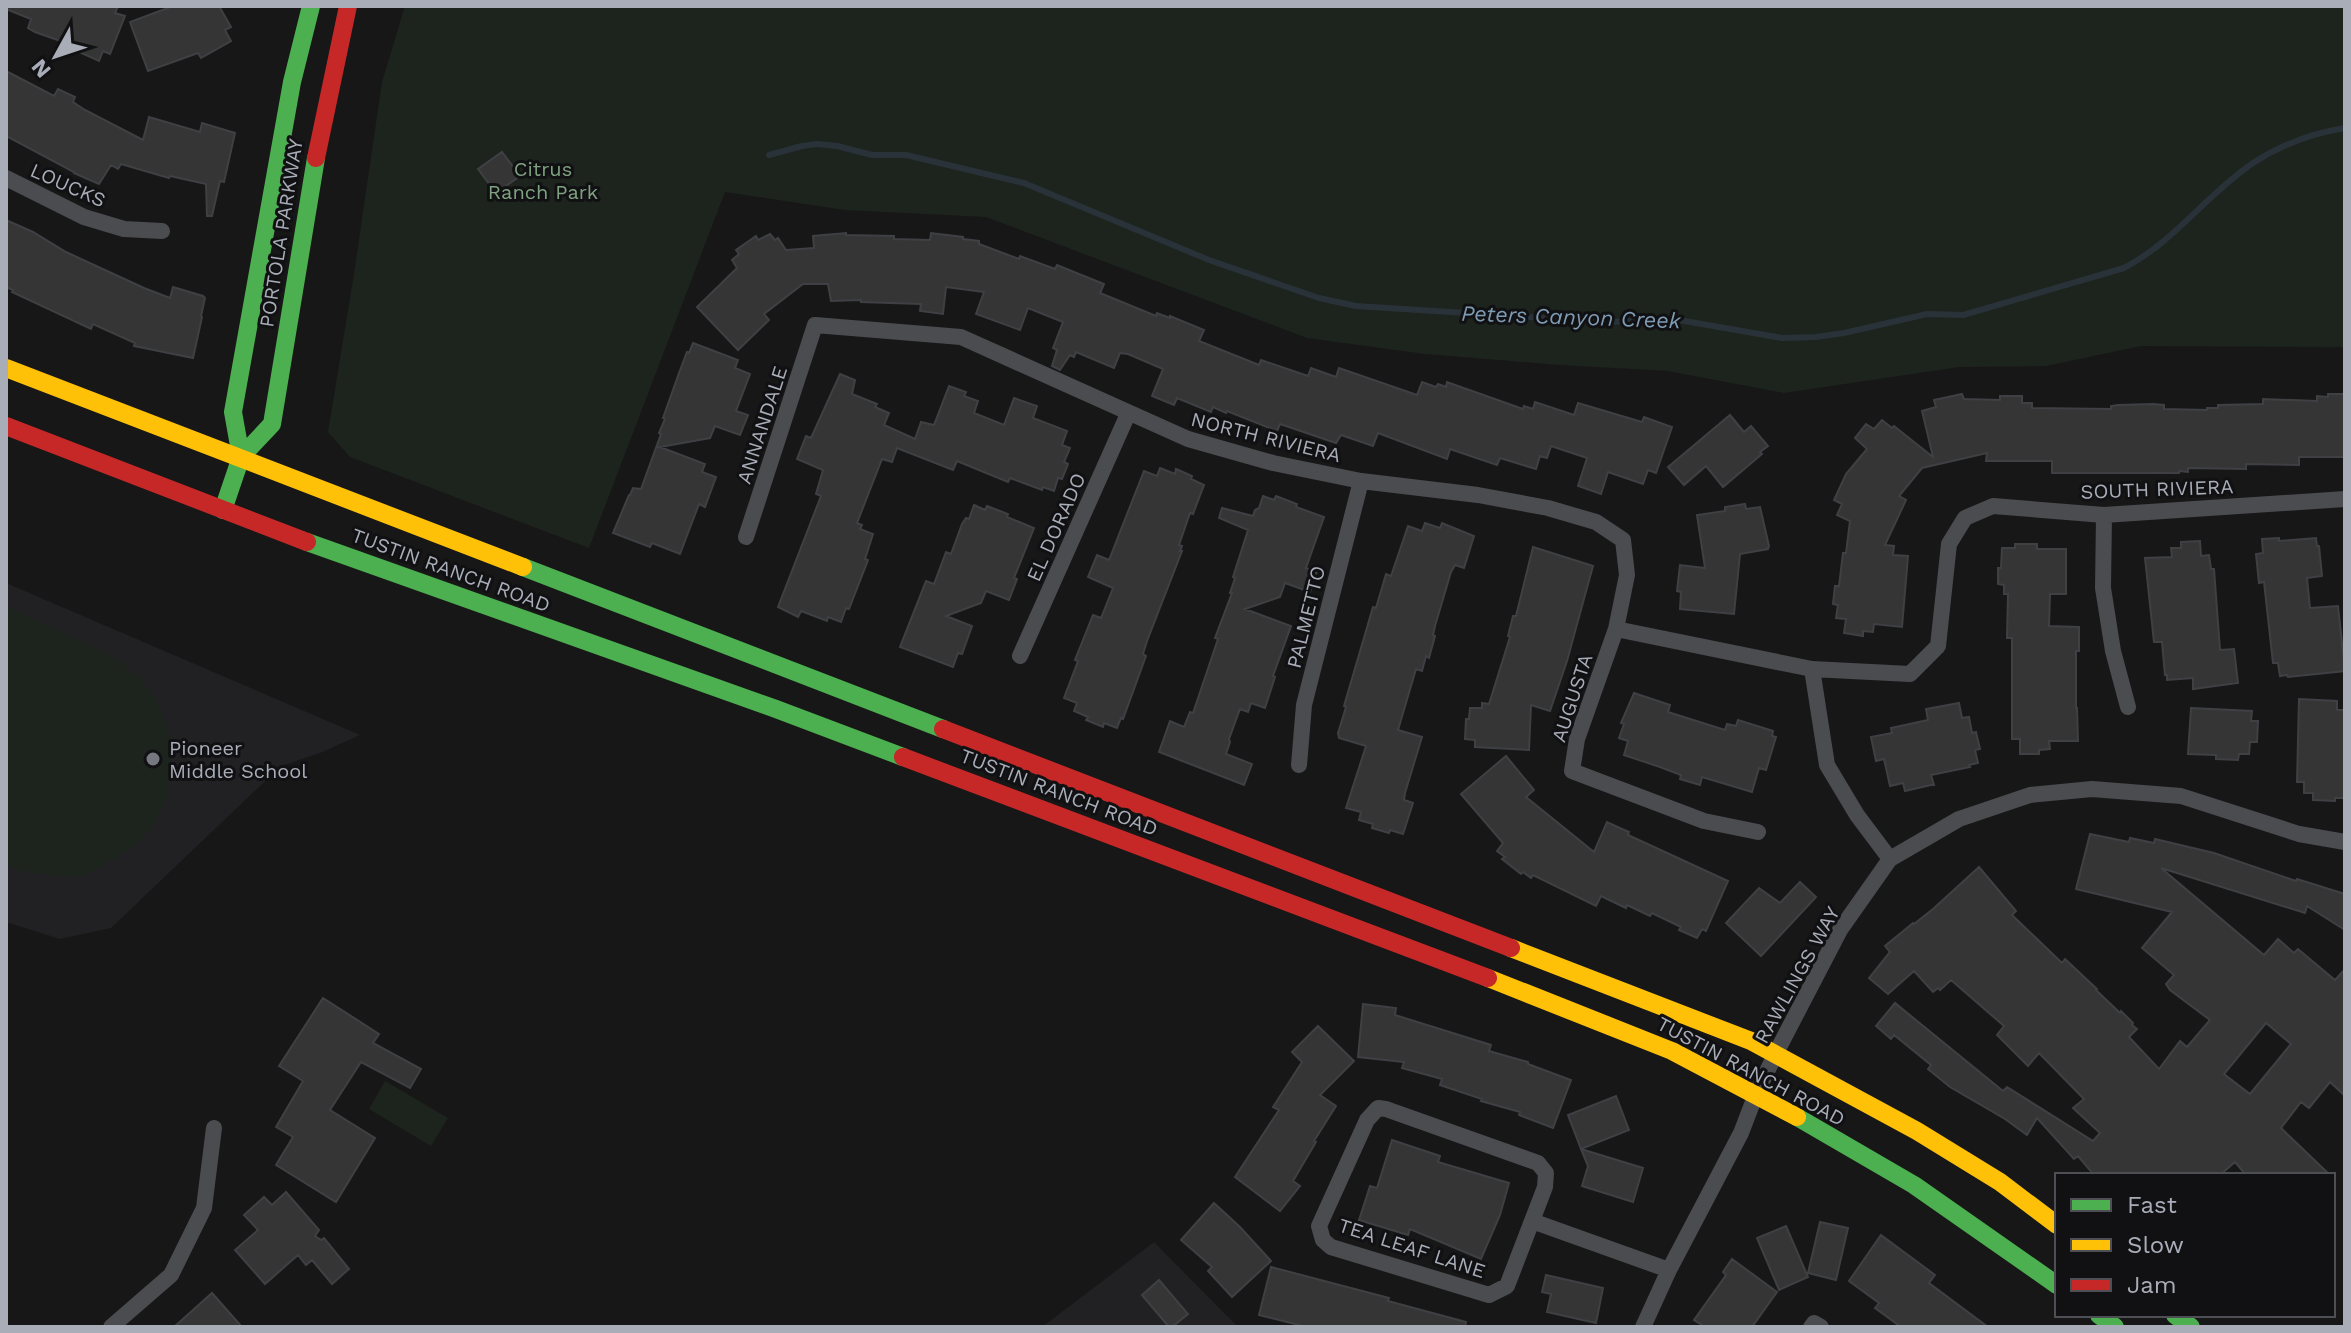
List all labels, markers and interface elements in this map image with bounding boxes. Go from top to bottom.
north arrow [16,16,96,96]
text: N [26,54,56,83]
street label: PORTOLA PARKWAY [254,137,308,329]
park label: Citrus Ranch Park [488,157,598,204]
street label: LOUCKS [27,158,109,212]
water label: Peters Canyon Creek [1461,301,1682,333]
street label: ANNANDALE [732,363,792,487]
street label: NORTH RIVIERA [1189,407,1343,467]
street label: EL DORADO [1021,469,1091,585]
street label: SOUTH RIVIERA [2080,474,2234,504]
street label: TUSTIN RANCH ROAD [348,523,554,617]
street label: PALMETTO [1282,563,1330,671]
street label: AUGUSTA [1546,651,1598,745]
place label: Pioneer Middle School [169,736,307,783]
street label: TUSTIN RANCH ROAD [957,743,1161,841]
marker: Pioneer Middle School [144,750,162,768]
street label: RAWLINGS WAY [1749,902,1845,1048]
street label: TUSTIN RANCH ROAD [1653,1011,1849,1131]
legend [2055,1173,2335,1317]
text: Fast [2127,1191,2177,1219]
street label: TEA LEAF LANE [1335,1213,1489,1283]
text: Slow [2127,1231,2184,1259]
text: Jam [2127,1271,2177,1299]

